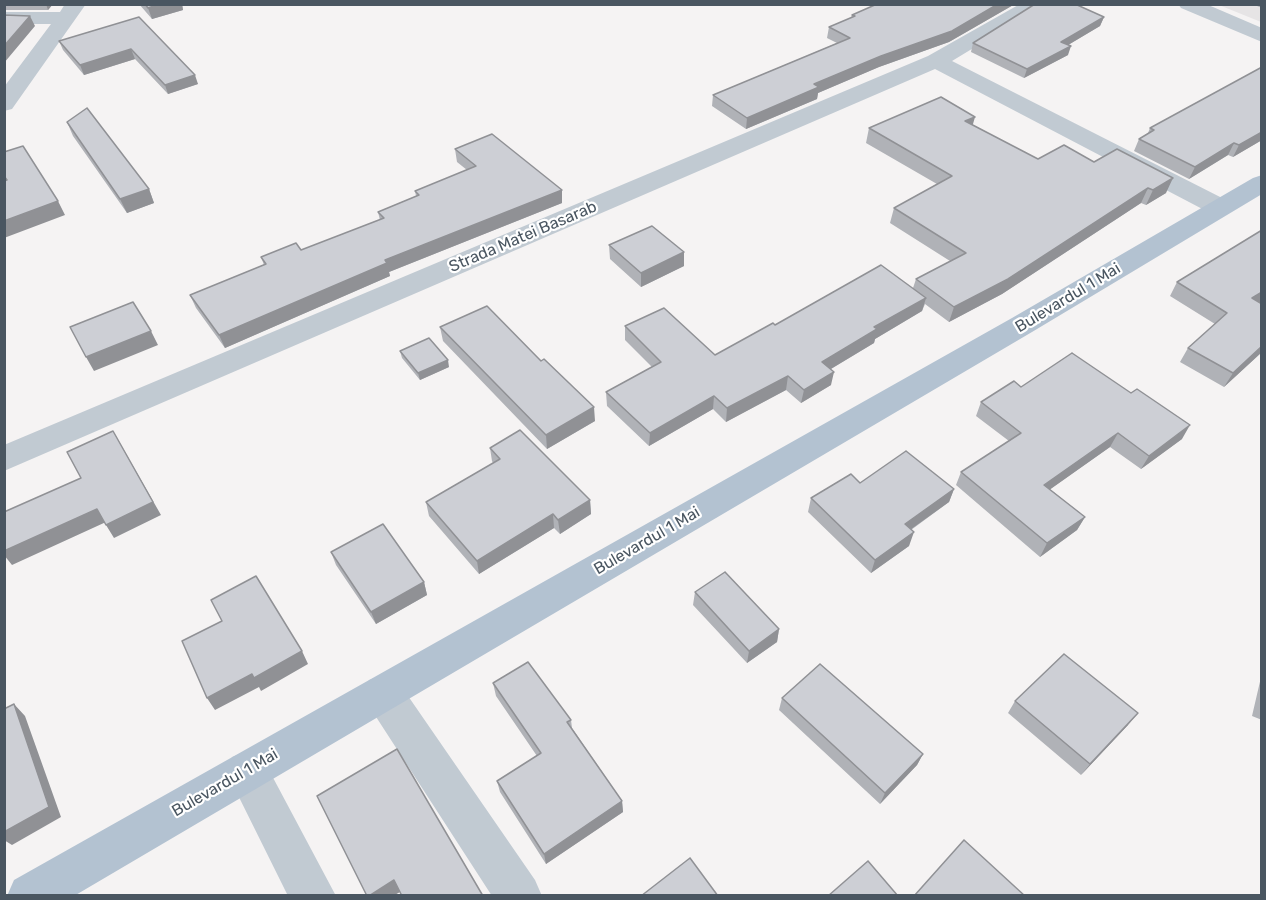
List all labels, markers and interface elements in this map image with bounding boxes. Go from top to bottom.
street label: Strada Matei Basarab [446,197,600,277]
street label: Bulevardul 1 Mai [1012,259,1124,337]
street label: Bulevardul 1 Mai [591,503,703,579]
street label: Bulevardul 1 Mai [169,745,281,821]

